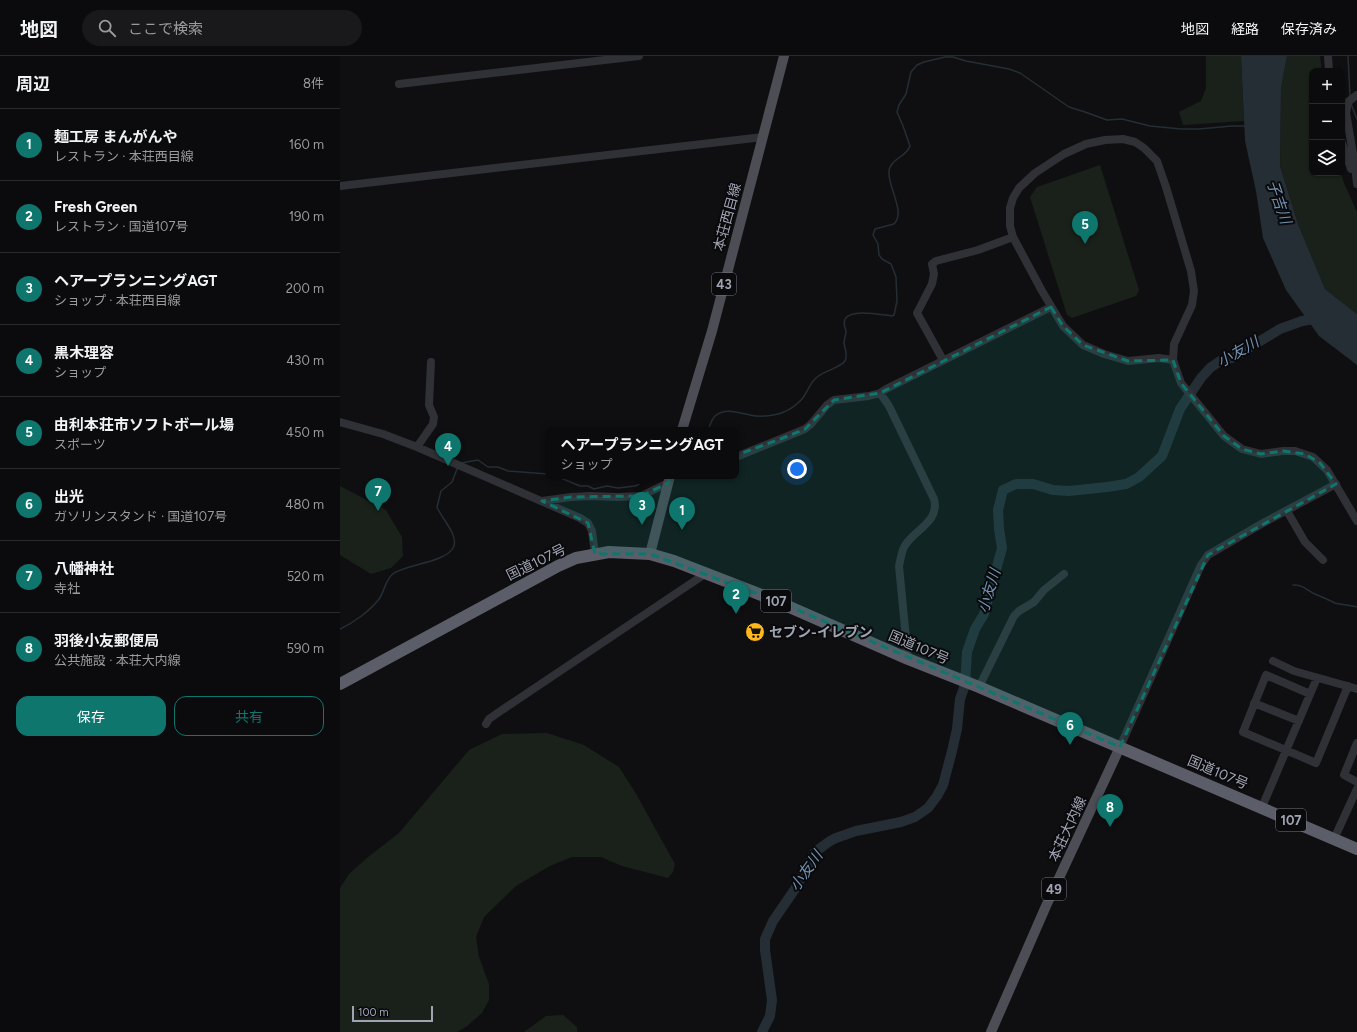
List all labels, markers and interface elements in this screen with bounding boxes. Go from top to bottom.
search box [82,10,362,46]
icon: search [96,17,118,39]
text: 地図 [20,18,58,41]
text: ここで検索 [128,20,203,38]
text: 地図 [1181,21,1209,38]
text: 経路 [1231,21,1259,38]
text: 保存済み [1281,21,1337,38]
map controls [1309,68,1345,176]
button: + [1309,68,1345,104]
text: 周辺 [16,74,50,94]
text: 8件 [303,76,324,91]
button: − [1309,104,1345,140]
text: 麺工房 まんがんや [54,128,178,146]
text: 1 [26,137,32,152]
text: 160 m [289,137,324,152]
button: layers [1309,140,1345,176]
text: レストラン · 本荘西目線 [54,149,194,164]
water label: 子吉川 [1263,178,1295,228]
street label: 本荘西目線 [710,181,745,253]
text: Fresh Green [54,198,137,216]
text: 2 [25,209,33,224]
text: 190 m [289,209,324,224]
pin: 5 [1072,211,1098,244]
text: レストラン · 国道107号 [54,219,188,234]
text: ヘアープランニングAGT [54,272,217,290]
road number: 43 [712,273,736,295]
text: 3 [25,281,33,296]
text: 200 m [286,281,324,296]
text: ショップ · 本荘西目線 [54,293,181,308]
water label: 小友川 [1214,332,1264,371]
text: 黒木理容 [54,344,114,362]
text: 4 [25,353,33,368]
text: 430 m [286,353,324,368]
text: ショップ [54,365,106,380]
text: 由利本荘市ソフトボール場 [54,416,234,434]
text: 5 [25,425,33,440]
text: 450 m [286,425,324,440]
popup [545,427,739,479]
pin: 4 [435,433,461,466]
text: ヘアープランニングAGT [560,436,724,454]
text: スポーツ [54,437,106,452]
text: ショップ [560,457,612,472]
your location [787,459,807,479]
pin: 7 [365,478,391,511]
text: 出光 [54,488,84,506]
pin: 3 [629,492,655,525]
text: 6 [25,497,33,512]
text: 480 m [285,497,324,512]
pin: 1 [669,497,695,530]
text: ガソリンスタンド · 国道107号 [54,509,227,524]
street label: 国道107号 [504,541,569,584]
text: 八幡神社 [54,560,114,578]
water label: 小友川 [974,565,1005,615]
text: 7 [25,569,33,584]
text: 520 m [287,569,324,584]
text: 寺社 [54,581,80,596]
pin: 2 [723,581,749,614]
road number: 107 [761,590,791,612]
supermarket icon: セブン-イレブン [744,621,766,643]
place label: セブン-イレブン [769,624,873,641]
street label: 国道107号 [886,627,952,668]
text: 羽後小友郵便局 [54,632,159,650]
text: 8 [25,641,33,656]
text: 590 m [287,641,324,656]
text: 公共施設 · 本荘大内線 [54,653,181,668]
button: 保存 [16,696,166,736]
button: 共有 [174,696,324,736]
pin: 6 [1057,712,1083,745]
street label: 国道107号 [1185,752,1251,793]
street label: 本荘大内線 [1045,794,1090,865]
pin: 8 [1097,794,1123,827]
road number: 107 [1276,809,1306,831]
water label: 小友川 [786,846,827,895]
road number: 49 [1042,878,1066,900]
scale bar [352,1004,433,1023]
text: 100 m [358,1006,389,1019]

